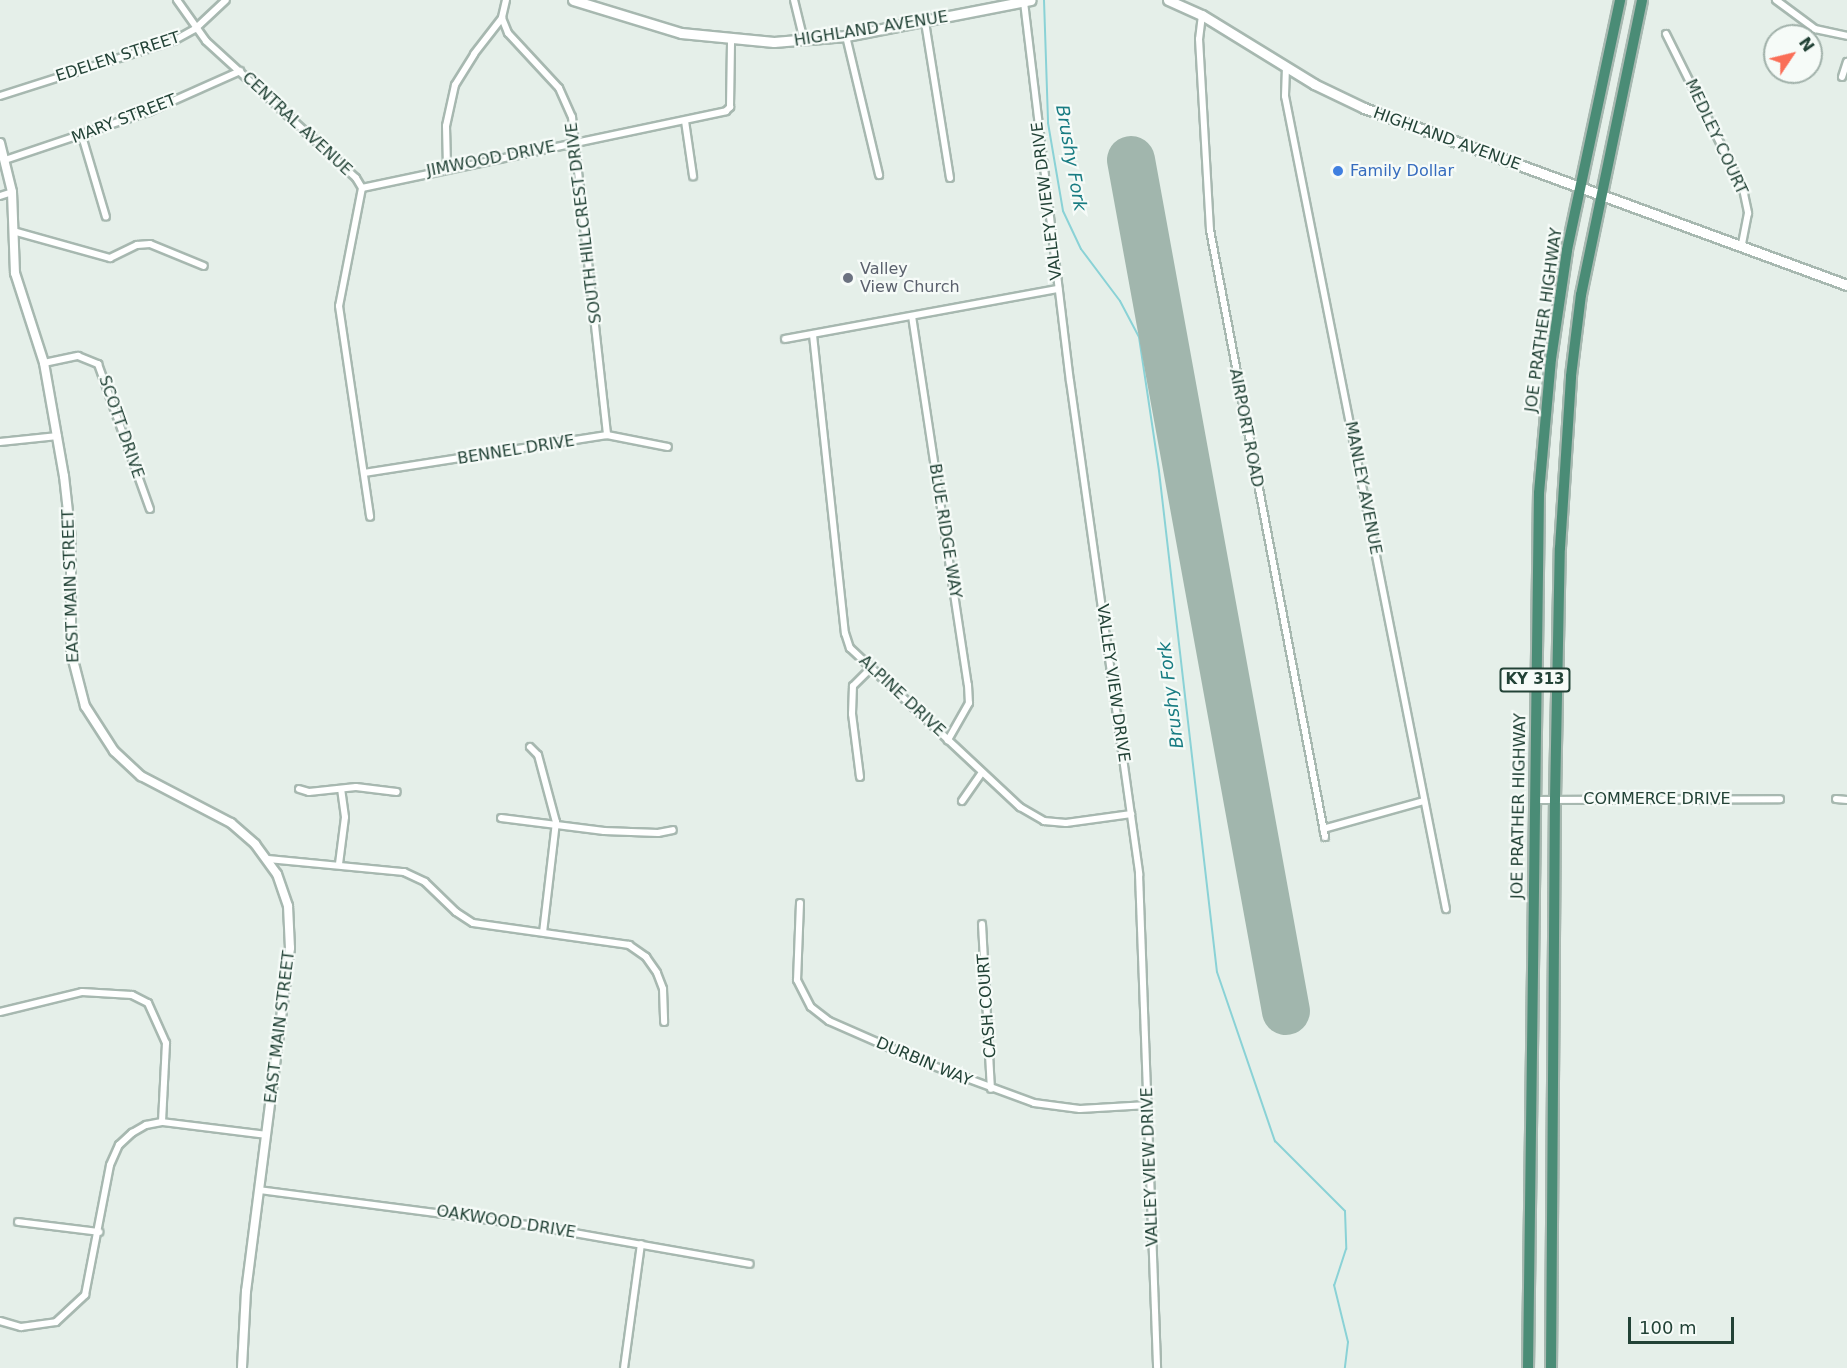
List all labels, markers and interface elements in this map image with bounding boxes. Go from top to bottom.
street label: HIGHLAND AVENUE [793,7,949,51]
north arrow [1763,24,1823,84]
street label: EDELEN STREET [53,28,183,86]
text: N [1795,34,1818,55]
street label: CENTRAL AVENUE [238,68,356,180]
street label: MEDLEY COURT [1681,76,1751,198]
street label: MARY STREET [69,90,179,148]
water label: Brushy Fork [1051,103,1091,213]
street label: HIGHLAND AVENUE [1371,103,1523,175]
street label: SOUTH HILLCREST DRIVE [562,121,606,325]
street label: VALLEY VIEW DRIVE [1028,121,1066,281]
street label: JIMWOOD DRIVE [425,137,557,181]
place label: Family Dollar [1350,161,1454,181]
marker: Family Dollar [1331,164,1345,178]
street label: JOE PRATHER HIGHWAY [1522,227,1566,413]
place label: Valley View Church [860,259,960,297]
marker: Valley View Church [841,271,855,285]
street label: AIRPORT ROAD [1225,367,1267,489]
street label: SCOTT DRIVE [94,373,148,481]
street label: MANLEY AVENUE [1341,420,1385,556]
street label: BENNEL DRIVE [456,431,576,469]
street label: BLUE RIDGE WAY [925,462,965,600]
street label: EAST MAIN STREET [59,509,83,663]
street label: VALLEY VIEW DRIVE [1092,603,1134,763]
water label: Brushy Fork [1154,640,1188,750]
street label: ALPINE DRIVE [855,651,949,741]
road number: KY 313 [1499,668,1571,692]
street label: JOE PRATHER HIGHWAY [1508,713,1530,899]
street label: COMMERCE DRIVE [1583,789,1731,809]
street label: EAST MAIN STREET [261,950,299,1104]
street label: CASH COURT [974,953,1000,1059]
street label: DURBIN WAY [873,1033,975,1091]
street label: VALLEY VIEW DRIVE [1138,1087,1162,1247]
street label: OAKWOOD DRIVE [435,1202,577,1242]
scale bar [1631,1305,1738,1343]
text: 100 m [1639,1317,1697,1338]

